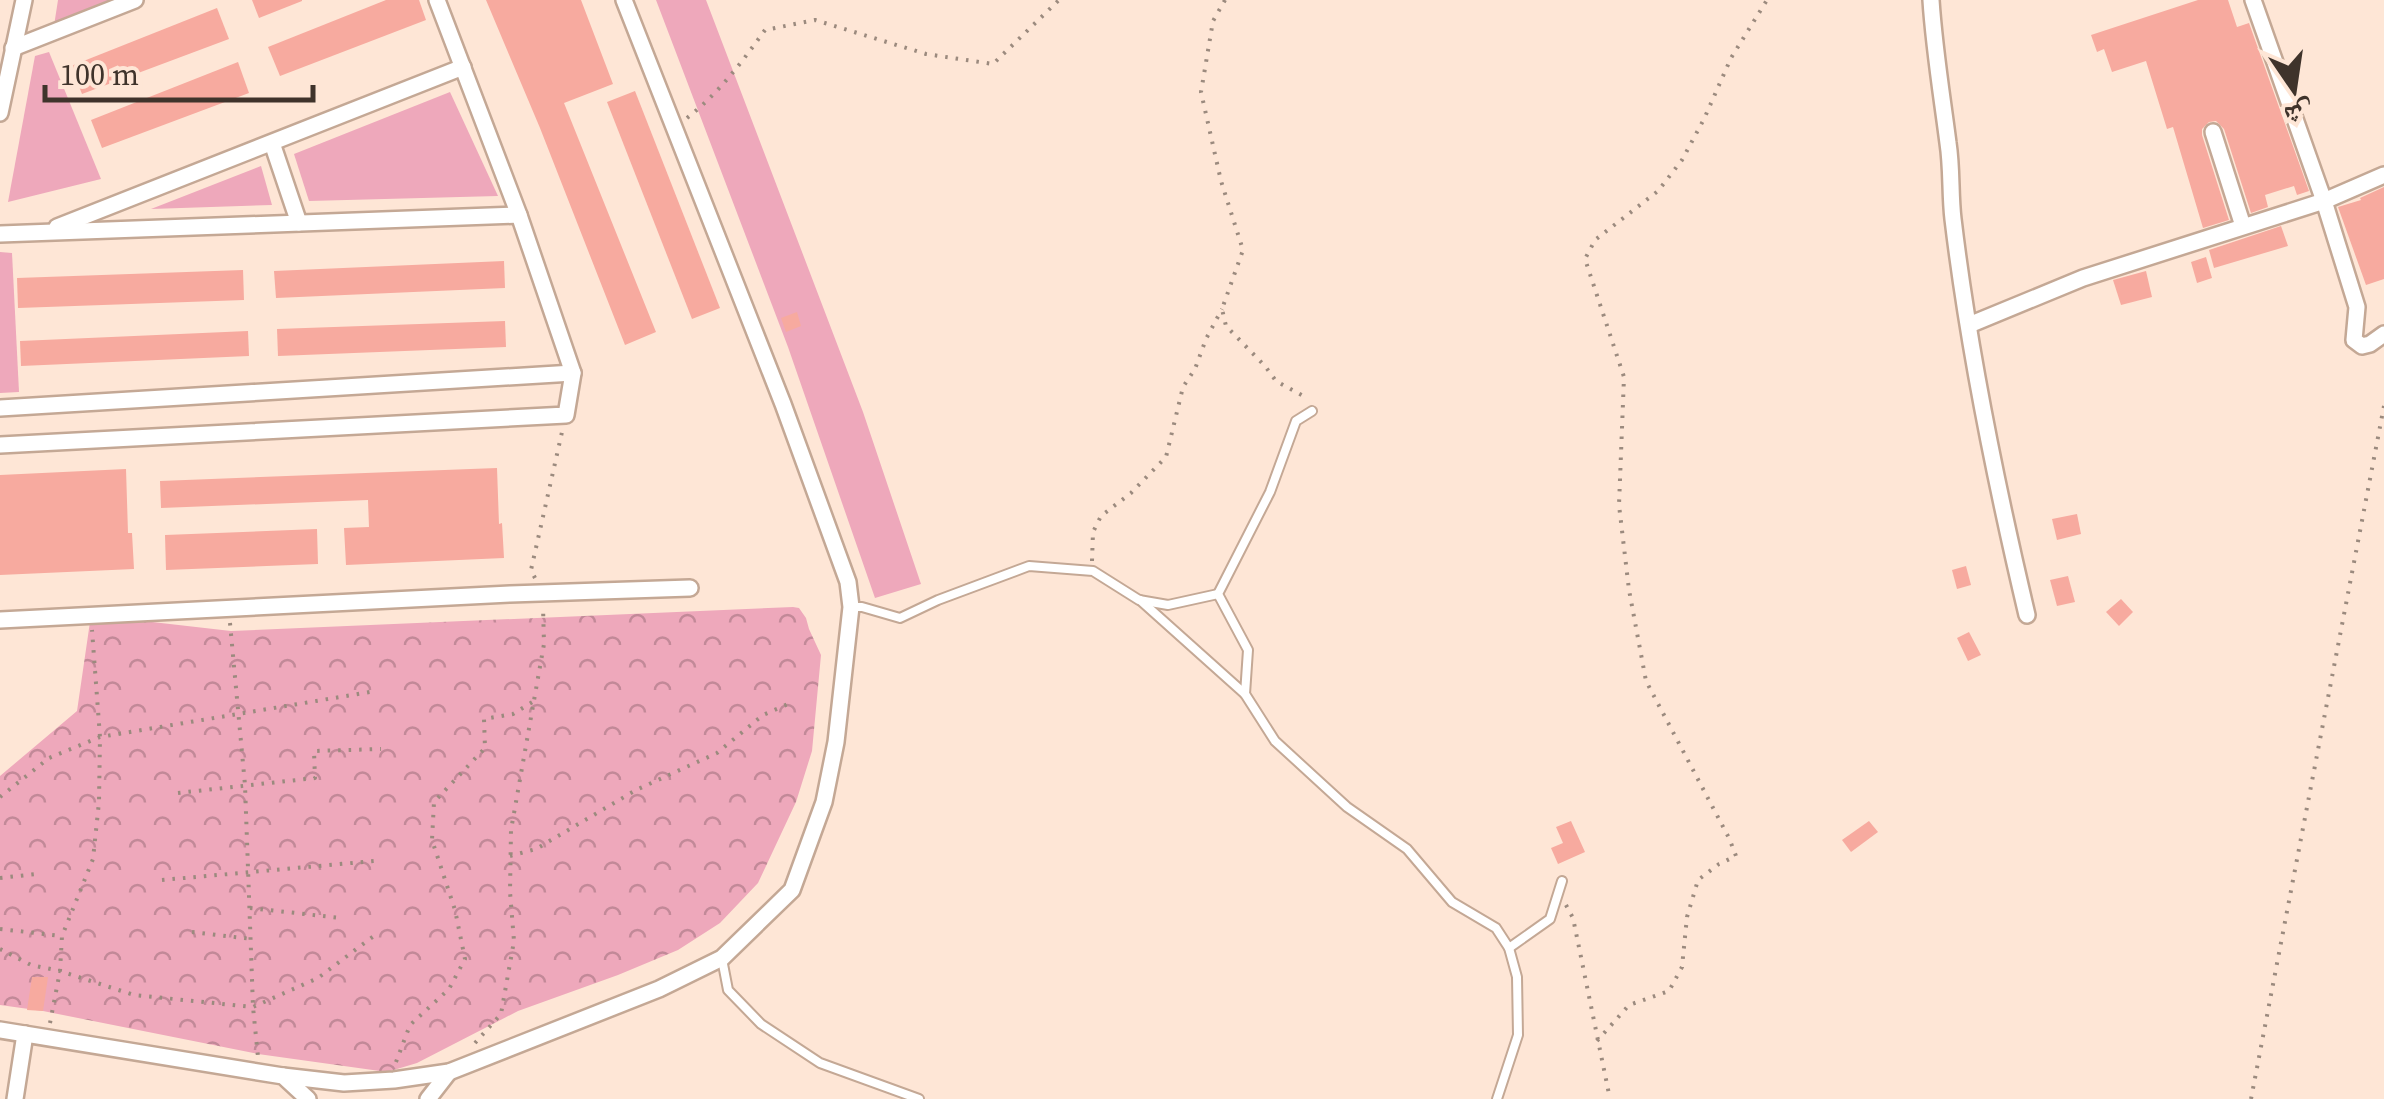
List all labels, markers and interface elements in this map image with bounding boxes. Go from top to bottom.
scale bar [45,40,312,102]
north arrow [2244,40,2344,140]
text: 100 m [60,54,139,95]
text: ش [2281,93,2318,136]

